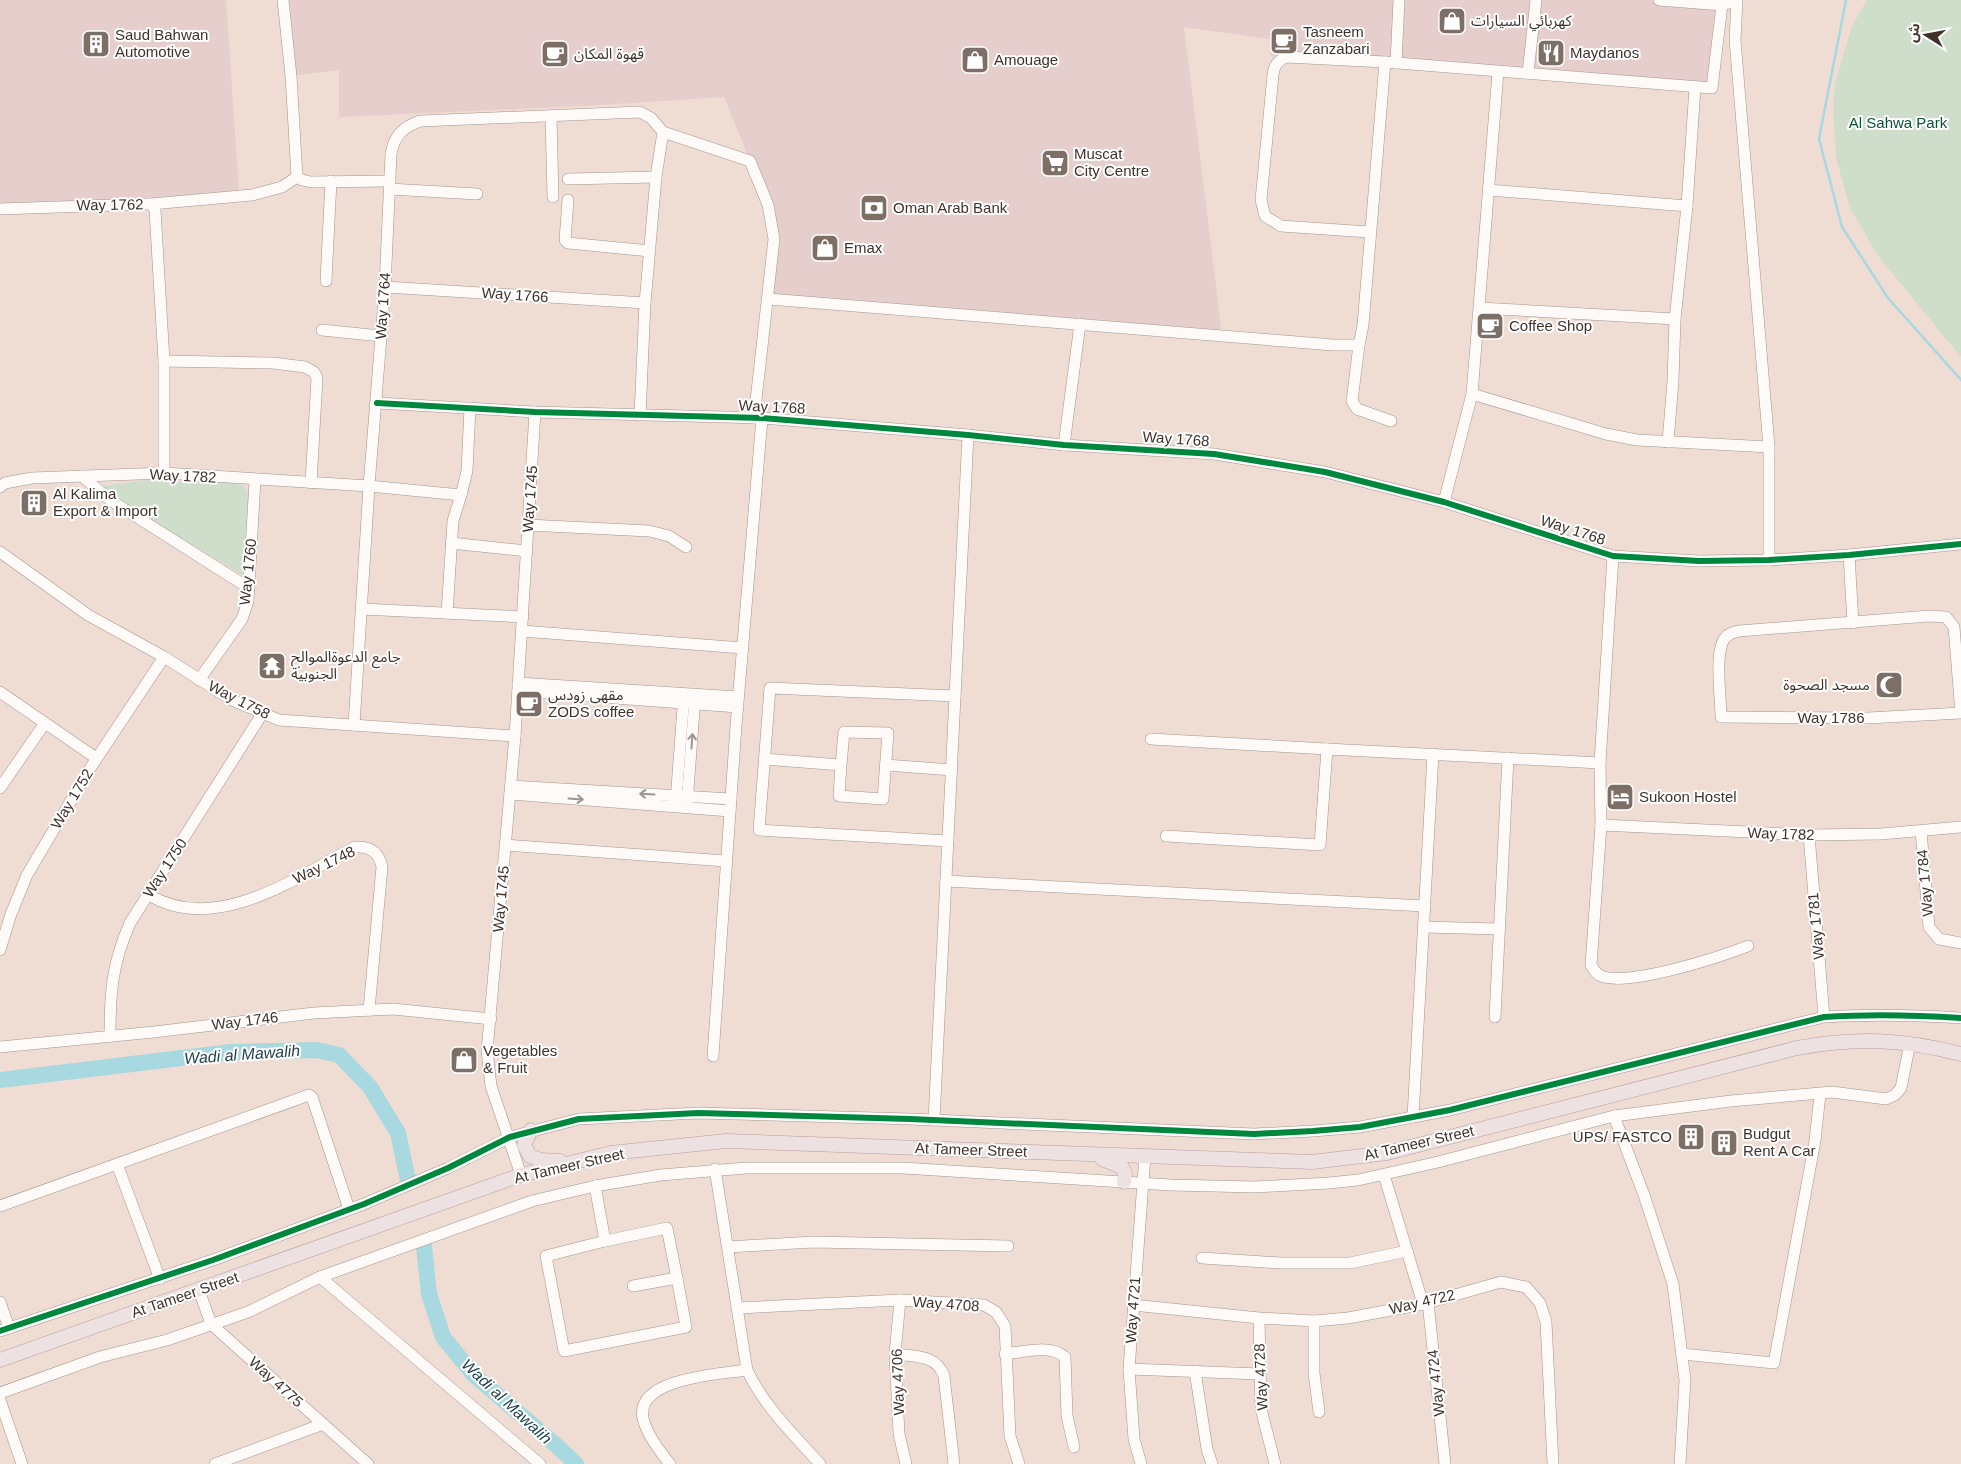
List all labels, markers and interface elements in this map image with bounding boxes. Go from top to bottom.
shop icon: كهربائي السيارات [1437,6,1467,36]
north arrow [1901,10,1951,60]
place label: كهربائي السيارات [1471,12,1573,32]
text: ش [1904,22,1923,43]
place label: Tasneem Zanzabari [1303,23,1370,57]
place label: Saud Bahwan Automotive [115,26,208,60]
cafe icon: Tasneem Zanzabari [1269,26,1299,56]
building icon: Saud Bahwan Automotive [81,29,111,59]
restaurant icon: Maydanos [1536,38,1566,68]
cafe icon: قهوة المكان [540,39,570,69]
place label: Maydanos [1570,44,1639,61]
place label: قهوة المكان [574,45,644,63]
shop icon: Amouage [960,45,990,75]
place label: Amouage [994,51,1058,68]
park label: Al Sahwa Park [1849,114,1948,131]
place label: Muscat City Centre [1074,145,1149,179]
supermarket icon: Muscat City Centre [1040,148,1070,178]
bank icon: Oman Arab Bank [859,193,889,223]
street label: Way 1762 [76,195,144,214]
place label: Oman Arab Bank [893,199,1008,216]
shop icon: Emax [810,233,840,263]
place label: Emax [844,239,883,256]
street label: Way 1764 [372,272,393,340]
street label: Way 1766 [481,284,549,305]
cafe icon: Coffee Shop [1475,311,1505,341]
place label: Coffee Shop [1509,317,1592,334]
street label: Way 1768 [738,396,806,417]
street label: Way 1768 [1142,428,1210,449]
street label: Way 1782 [149,465,217,486]
street label: Way 1745 [519,465,540,533]
place label: Al Kalima Export & Import [53,485,158,519]
building icon: Al Kalima Export & Import [19,488,49,518]
street label: Way 1768 [1539,511,1608,548]
street label: Way 1760 [236,538,259,606]
place label: جامع الدعوةالموالح الجنوبية [291,648,401,683]
temple icon: جامع الدعوةالموالح الجنوبية [257,651,287,681]
mosque icon: مسجد الصحوة [1874,670,1904,700]
place label: مسجد الصحوة [1783,676,1870,694]
street label: Way 1758 [206,677,273,722]
place label: مقهى زودس ZODS coffee [548,686,634,720]
cafe icon: مقهى زودس ZODS coffee [514,689,544,719]
street label: Way 1786 [1798,709,1864,726]
one-way arrow [687,734,696,750]
street label: Way 1752 [47,766,96,832]
hotel icon: Sukoon Hostel [1605,782,1635,812]
place label: Sukoon Hostel [1639,788,1737,805]
one-way arrow [639,789,655,798]
one-way arrow [568,794,584,804]
street label: Way 1782 [1747,824,1815,843]
street label: Way 1750 [139,835,190,900]
street label: Way 1748 [290,842,358,887]
street label: Way 1784 [1913,849,1936,917]
street label: Way 1745 [489,865,512,933]
street label: Way 1781 [1804,892,1827,960]
street label: Way 1746 [211,1008,279,1033]
water label: Wadi al Mawalih [183,1042,301,1067]
place label: Vegetables & Fruit [483,1042,557,1076]
shop icon: Vegetables & Fruit [449,1045,479,1075]
street label: At Tameer Street [1362,1121,1476,1163]
building icon: UPS/ FASTCO [1676,1122,1706,1152]
place label: Budgut Rent A Car [1743,1125,1816,1159]
place label: UPS/ FASTCO [1573,1128,1672,1145]
building icon: Budgut Rent A Car [1709,1128,1739,1158]
street label: At Tameer Street [915,1139,1028,1160]
street label: At Tameer Street [512,1144,626,1186]
street label: At Tameer Street [129,1268,241,1321]
street label: Way 4721 [1122,1276,1143,1344]
street label: Way 4722 [1387,1286,1456,1317]
street label: Way 4708 [912,1293,980,1314]
street label: Way 4728 [1250,1343,1271,1411]
street label: Way 4706 [888,1348,907,1416]
street label: Way 4724 [1424,1349,1447,1417]
street label: Way 4775 [246,1353,307,1410]
water label: Wadi al Mawalih [458,1356,555,1447]

